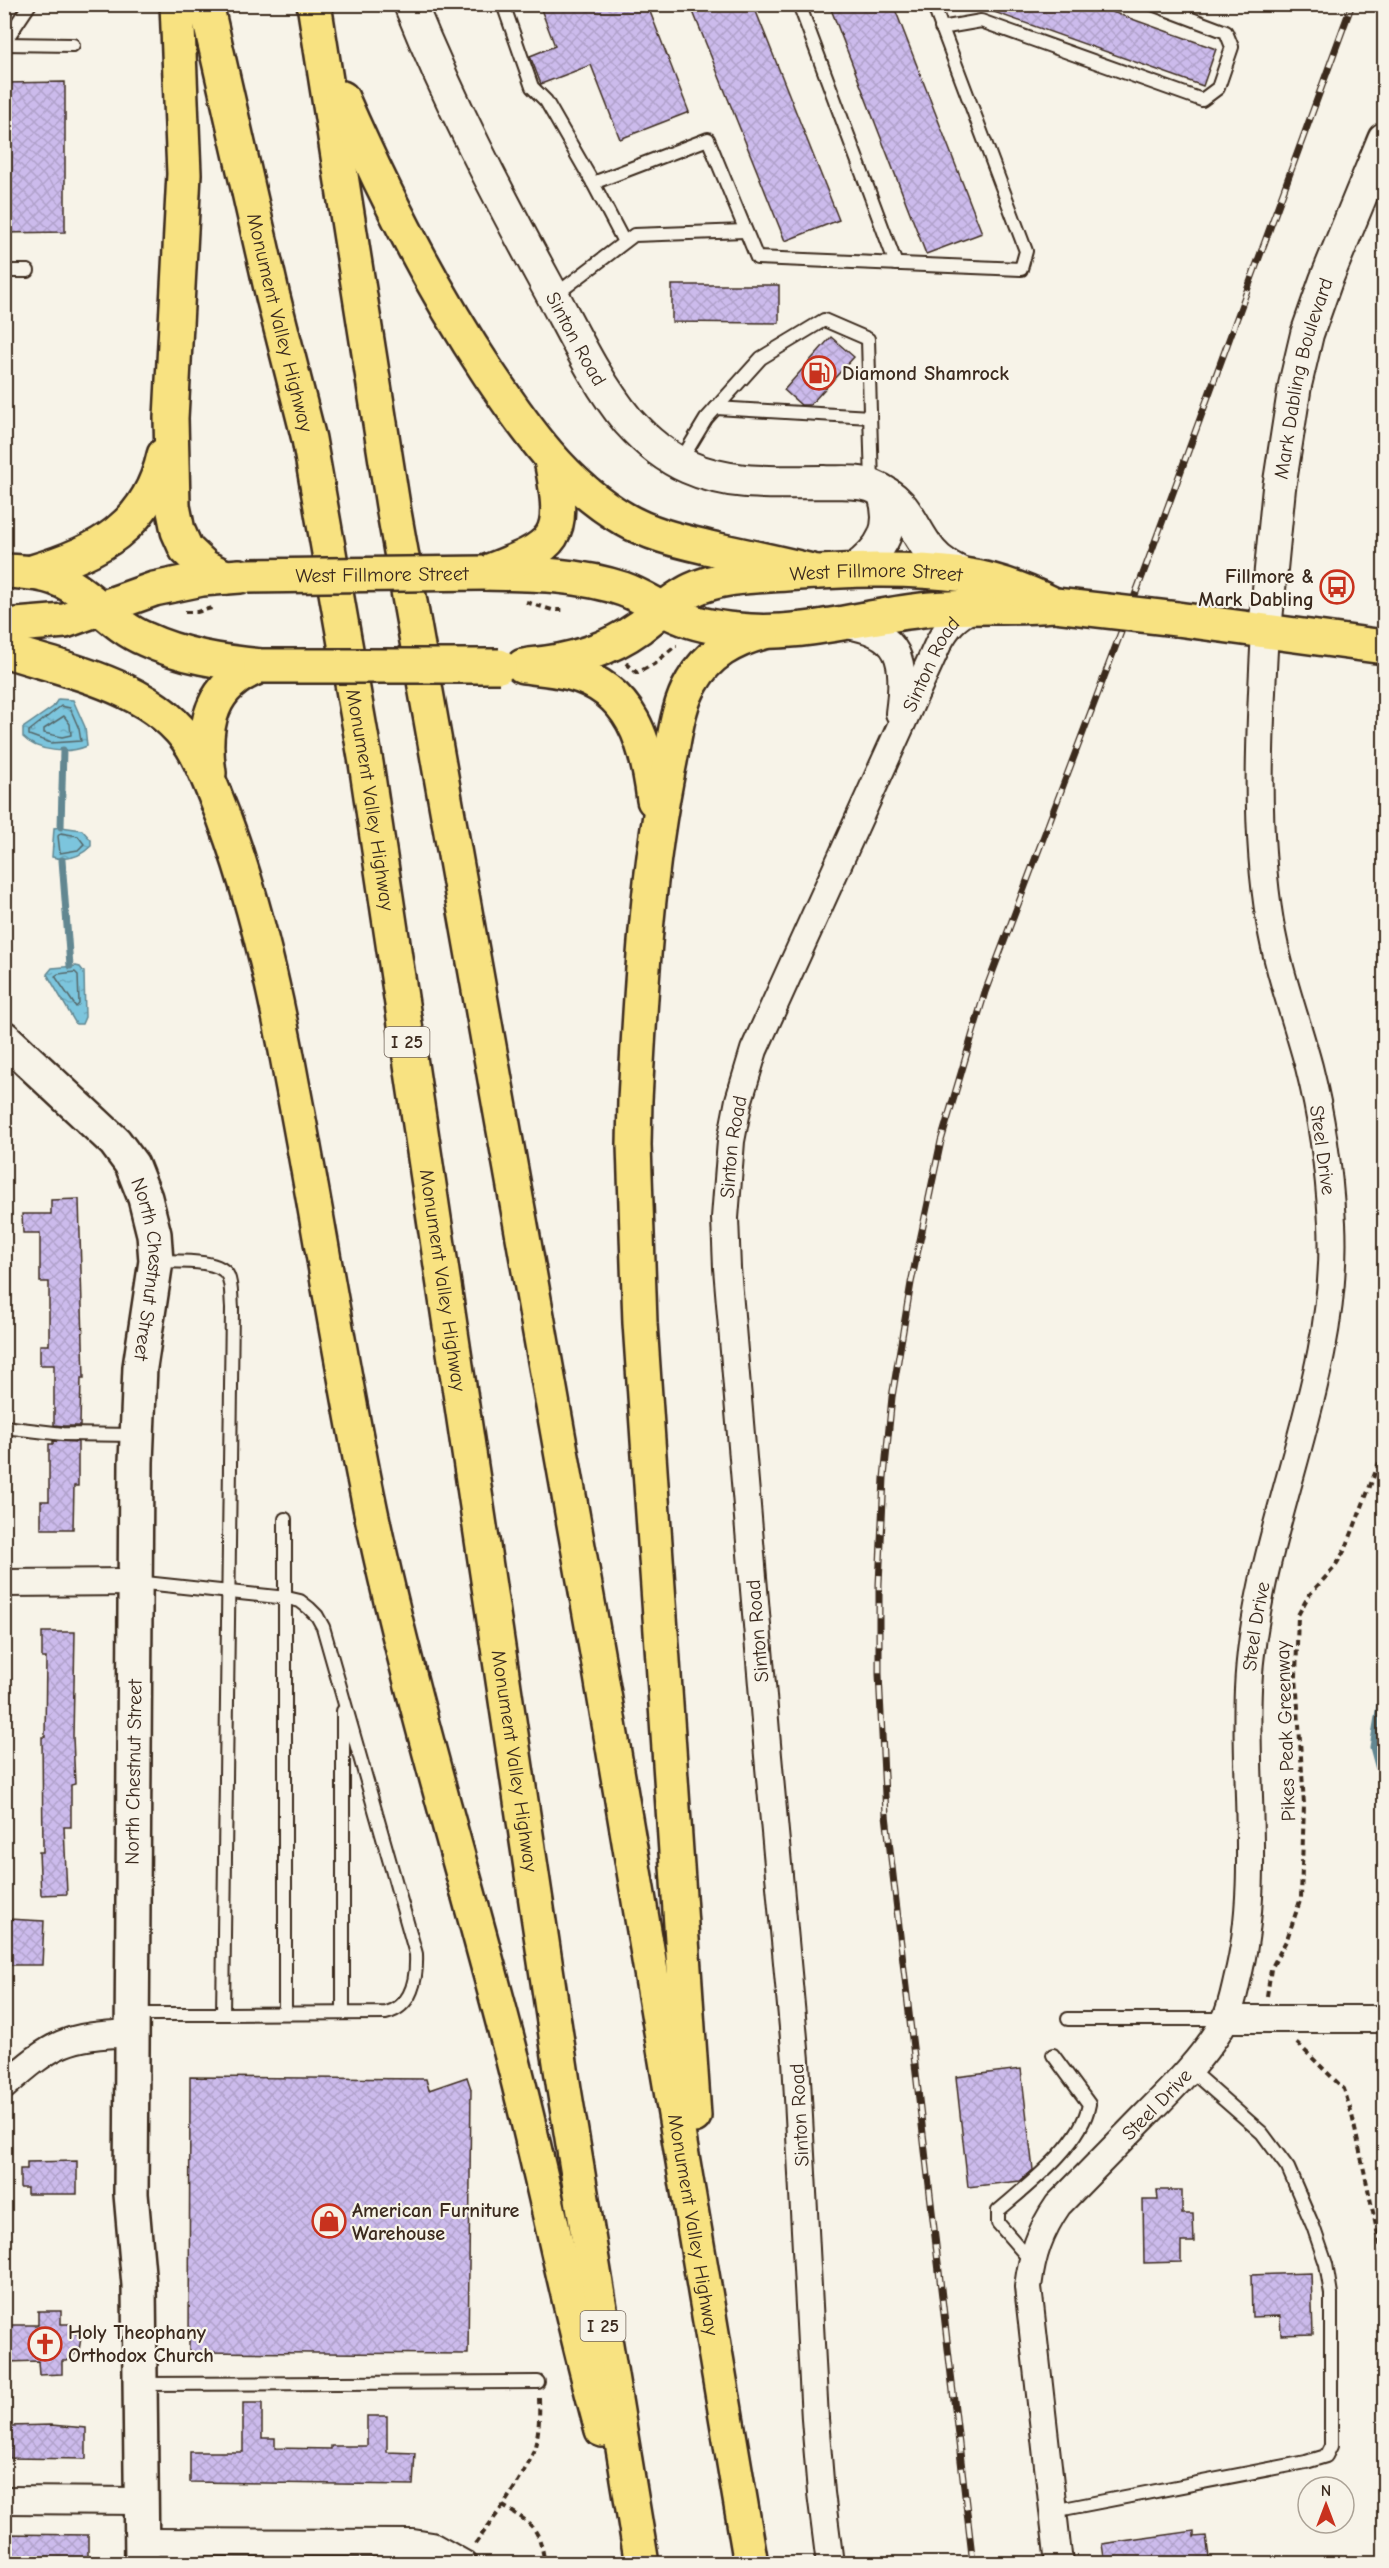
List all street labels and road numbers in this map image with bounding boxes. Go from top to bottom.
street label: Monument Valley Highway [242,211,318,434]
street label: Mark Dabling Boulevard [1270,275,1338,481]
street label: Sinton Road [541,288,611,390]
street label: West Fillmore Street [789,559,965,587]
street label: West Fillmore Street [295,562,470,587]
street label: Sinton Road [898,612,964,715]
street label: Monument Valley Highway [341,687,399,912]
road number: I 25 [384,1027,430,1057]
street label: Sinton Road [716,1094,752,1199]
street label: Steel Drive [1305,1104,1340,1196]
street label: Monument Valley Highway [415,1168,471,1393]
street label: North Chestnut Street [126,1174,167,1363]
street label: Sinton Road [742,1579,773,1683]
street label: Steel Drive [1238,1579,1275,1672]
street label: Pikes Peak Greenway [1271,1640,1300,1822]
street label: Monument Valley Highway [487,1648,542,1874]
street label: North Chestnut Street [120,1678,147,1865]
street label: Sinton Road [785,2063,814,2167]
street label: Steel Drive [1117,2064,1197,2145]
street label: Monument Valley Highway [663,2112,723,2337]
road number: I 25 [580,2311,626,2341]

